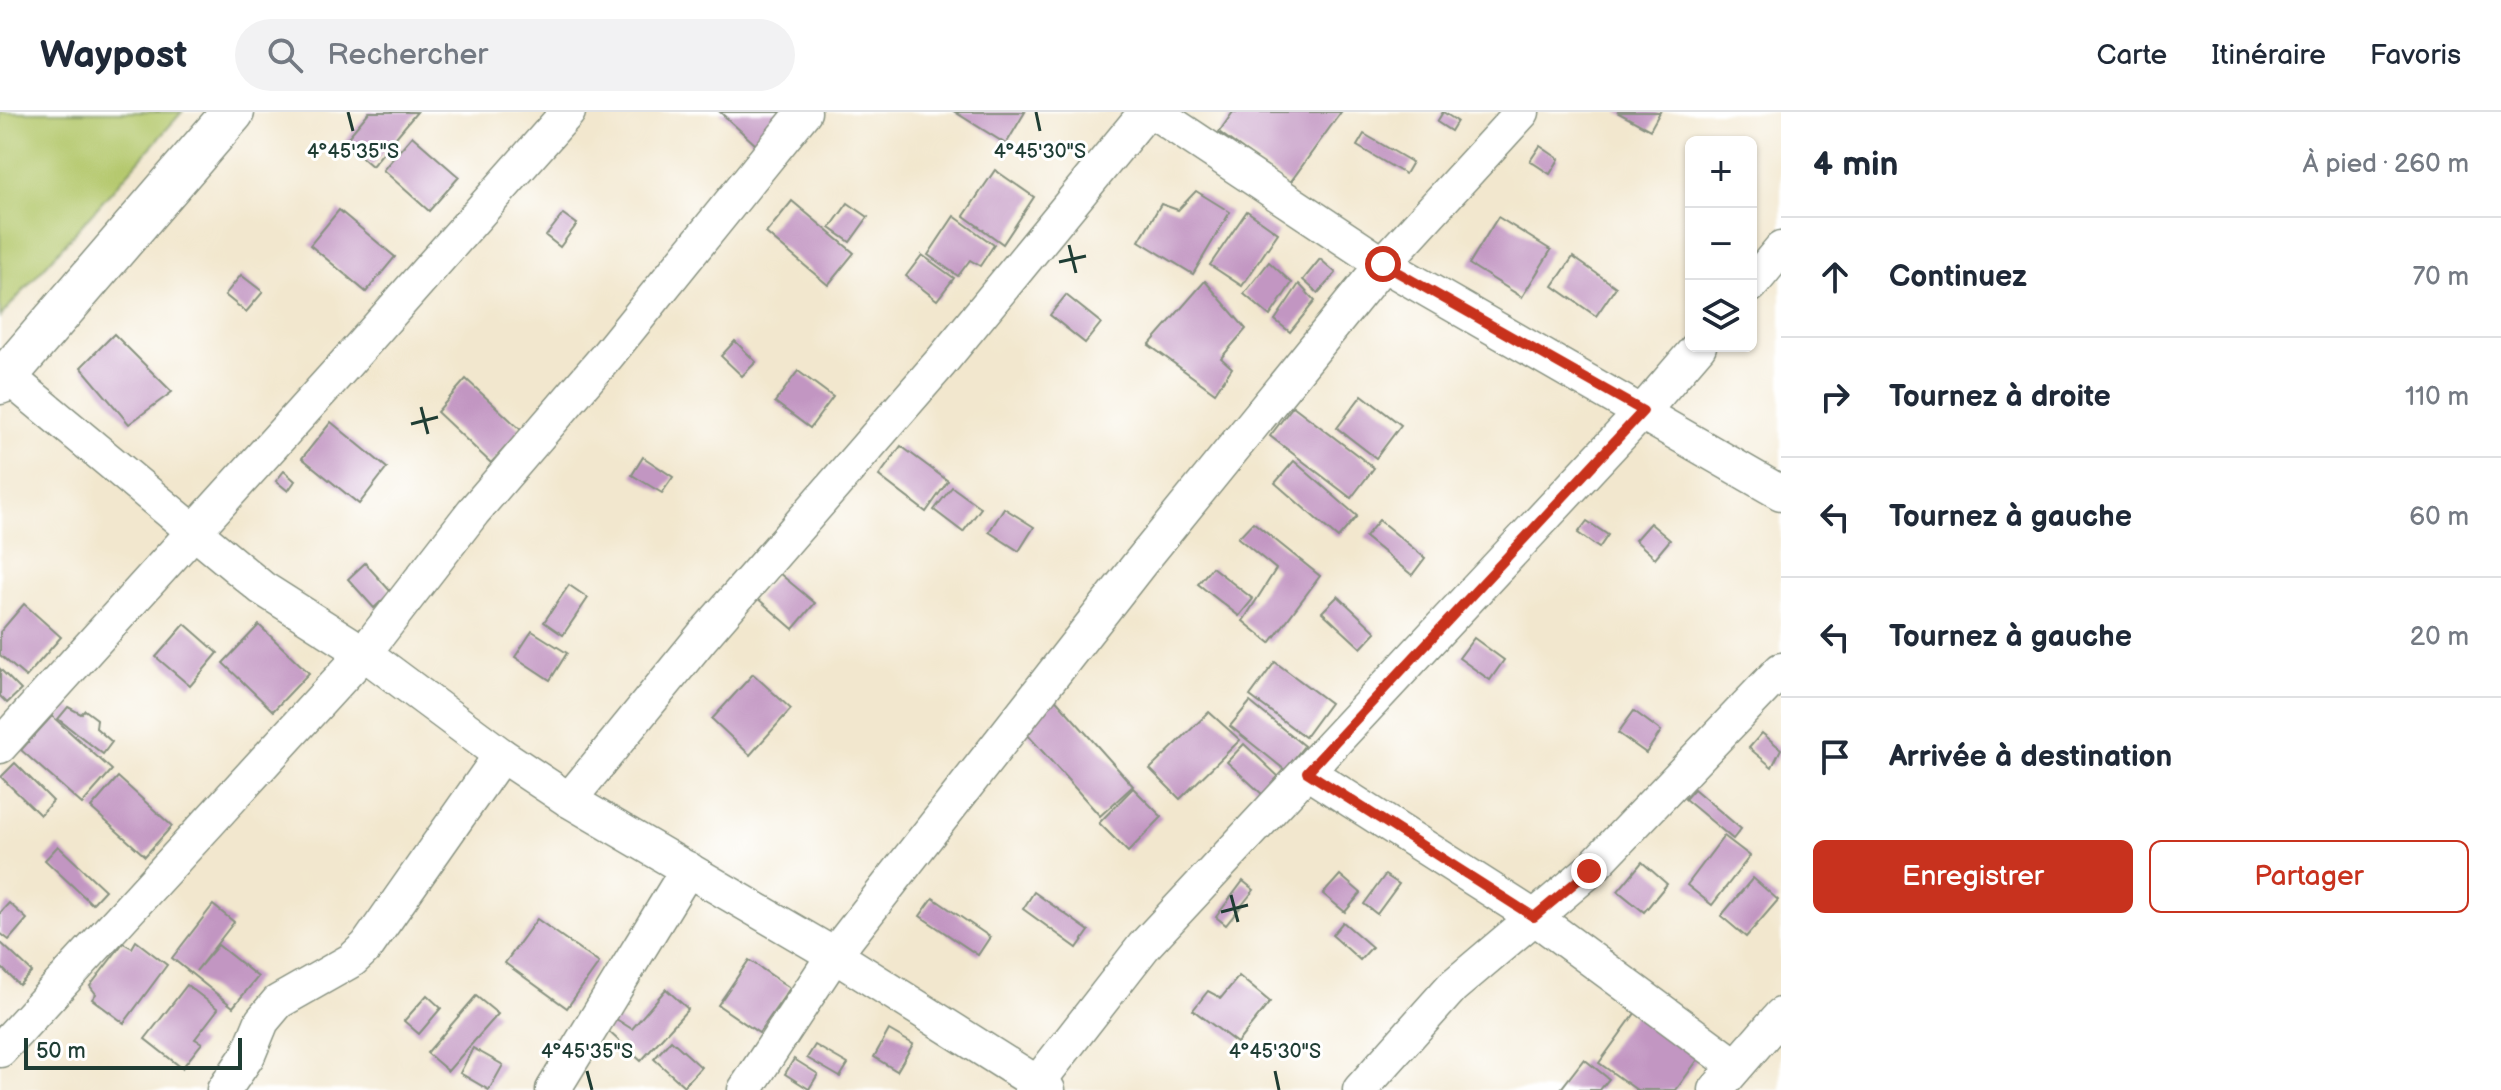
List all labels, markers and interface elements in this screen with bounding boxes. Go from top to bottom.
search box [235,19,795,91]
text: Waypost [40,33,187,78]
icon: search [263,33,307,77]
text: Rechercher [327,37,488,73]
text: Carte [2097,39,2167,72]
text: Itinéraire [2211,39,2326,72]
text: Favoris [2370,39,2461,72]
map controls [1685,136,1757,352]
button: + [1685,136,1757,208]
text: 4°45'35"S [307,140,399,164]
text: 4°45'30"S [994,140,1086,164]
text: 4 min [1813,144,1899,185]
text: À pied · 260 m [2303,149,2469,180]
button: − [1685,208,1757,280]
route start [1365,246,1401,282]
icon: ahead [1813,255,1857,299]
text: Continuez [1889,259,2027,295]
text: 70 m [2412,262,2469,293]
button: layers [1685,280,1757,352]
icon: right [1813,375,1857,419]
text: Tournez à droite [1889,379,2111,415]
text: 110 m [2405,382,2469,413]
icon: left [1813,495,1857,539]
text: Tournez à gauche [1889,499,2132,535]
text: 60 m [2409,502,2469,533]
icon: left [1813,615,1857,659]
text: Tournez à gauche [1889,619,2132,655]
text: 20 m [2410,622,2469,653]
icon: arrive [1813,735,1857,779]
text: Arrivée à destination [1889,739,2172,775]
button: Enregistrer [1813,840,2133,913]
button: Partager [2149,840,2469,913]
route end [1571,853,1607,889]
scale bar [24,1034,242,1070]
text: 50 m [36,1038,86,1065]
text: 4°45'35"S [541,1040,633,1064]
text: 4°45'30"S [1229,1040,1321,1064]

